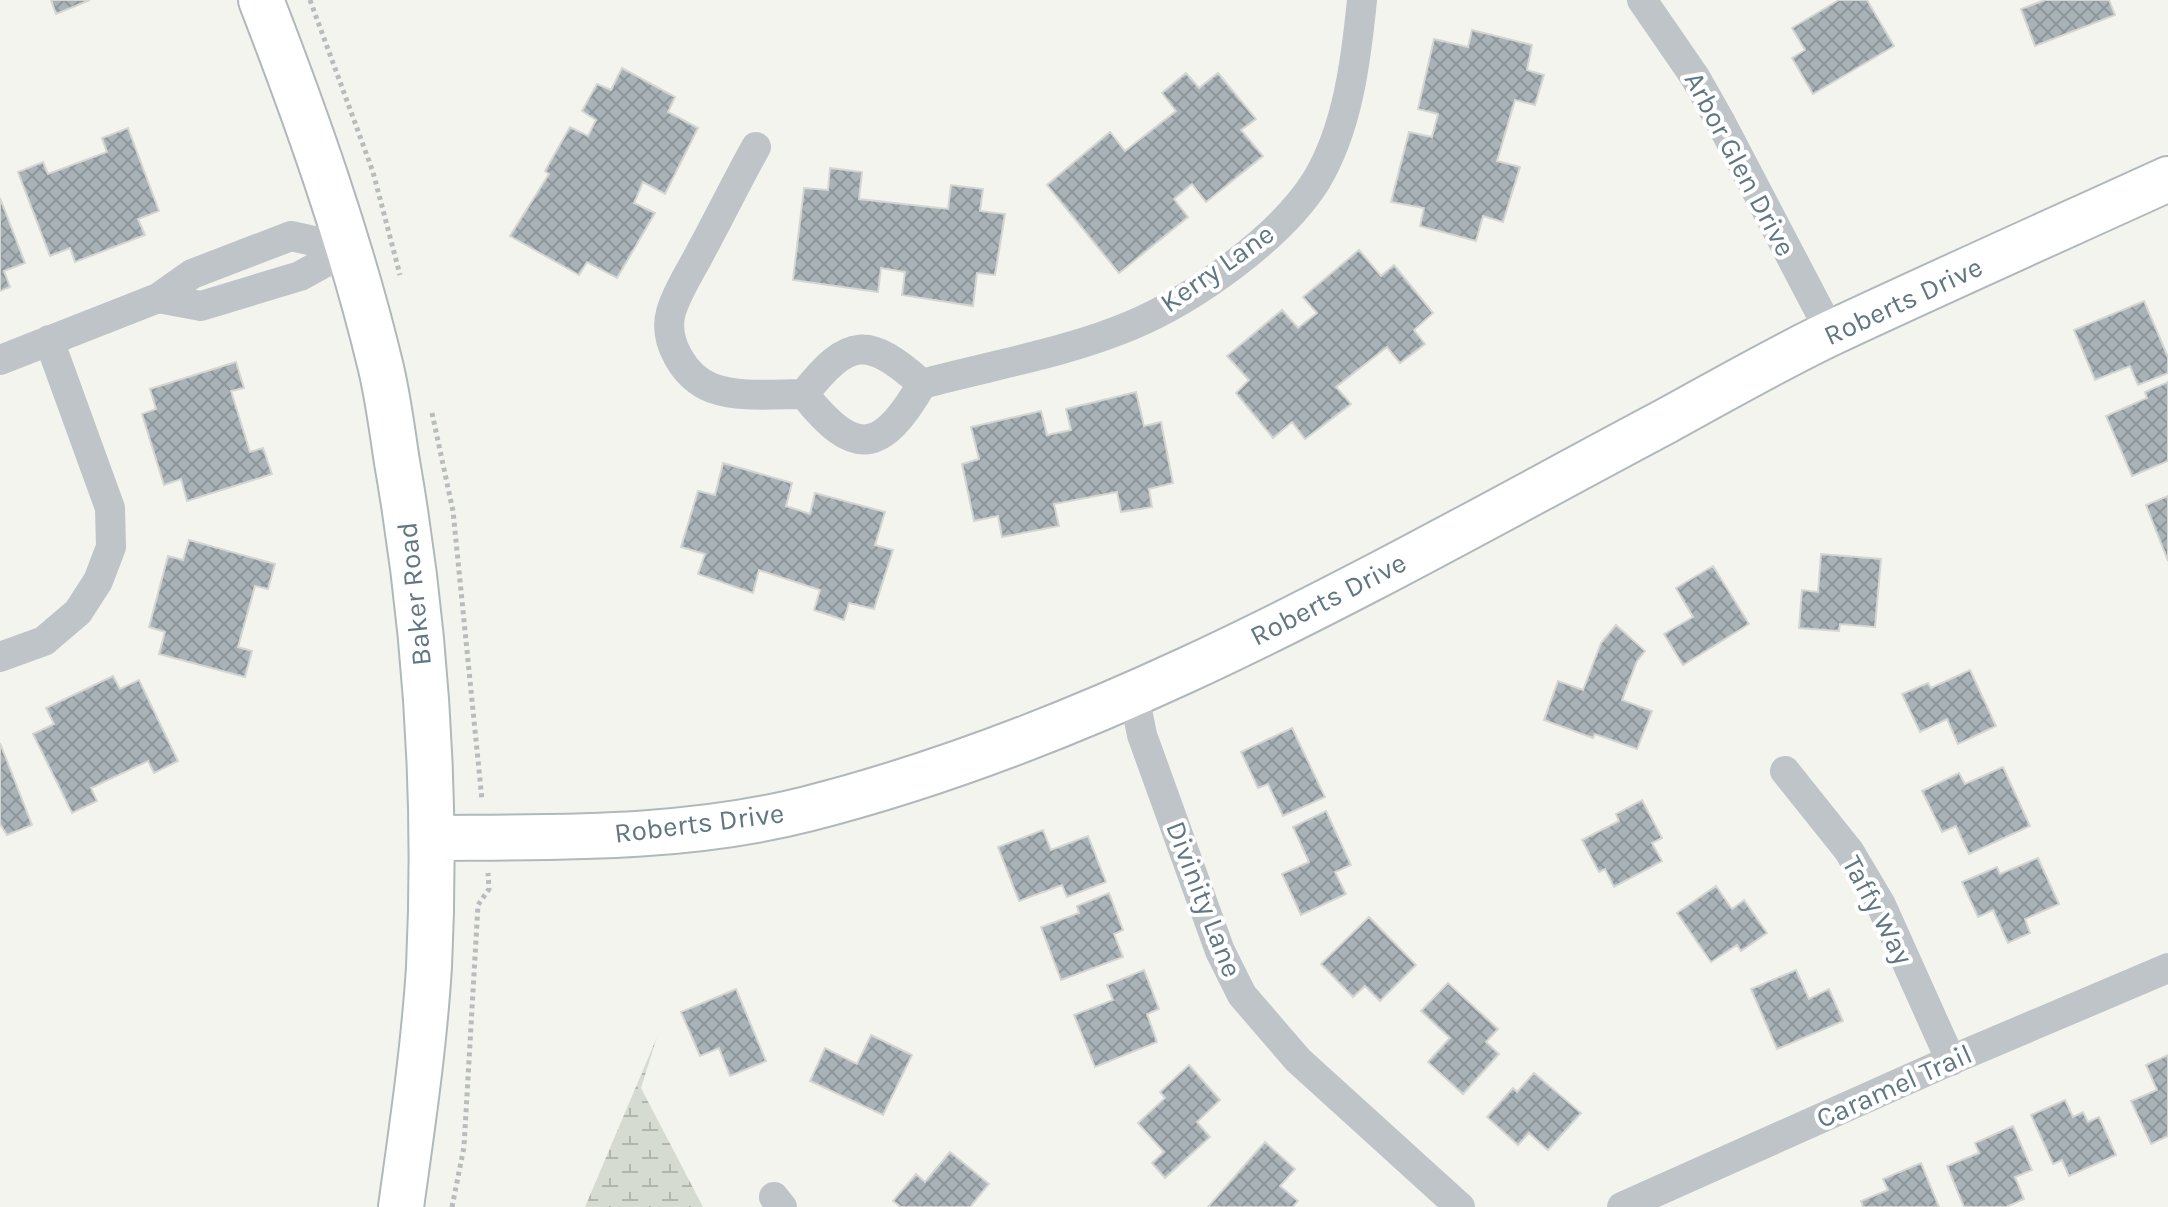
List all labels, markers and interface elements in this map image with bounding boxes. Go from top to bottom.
street label: Arbor Glen Drive [1678,66,1802,262]
street label: Kerry Lane [1154,217,1280,319]
street label: Roberts Drive [1819,250,1987,352]
street label: Baker Road [390,521,438,667]
street label: Roberts Drive [1244,546,1412,652]
street label: Roberts Drive [612,796,786,850]
street label: Divinity Lane [1159,816,1249,982]
street label: Taffy Way [1836,850,1920,970]
street label: Caramel Trail [1811,1037,1977,1135]

